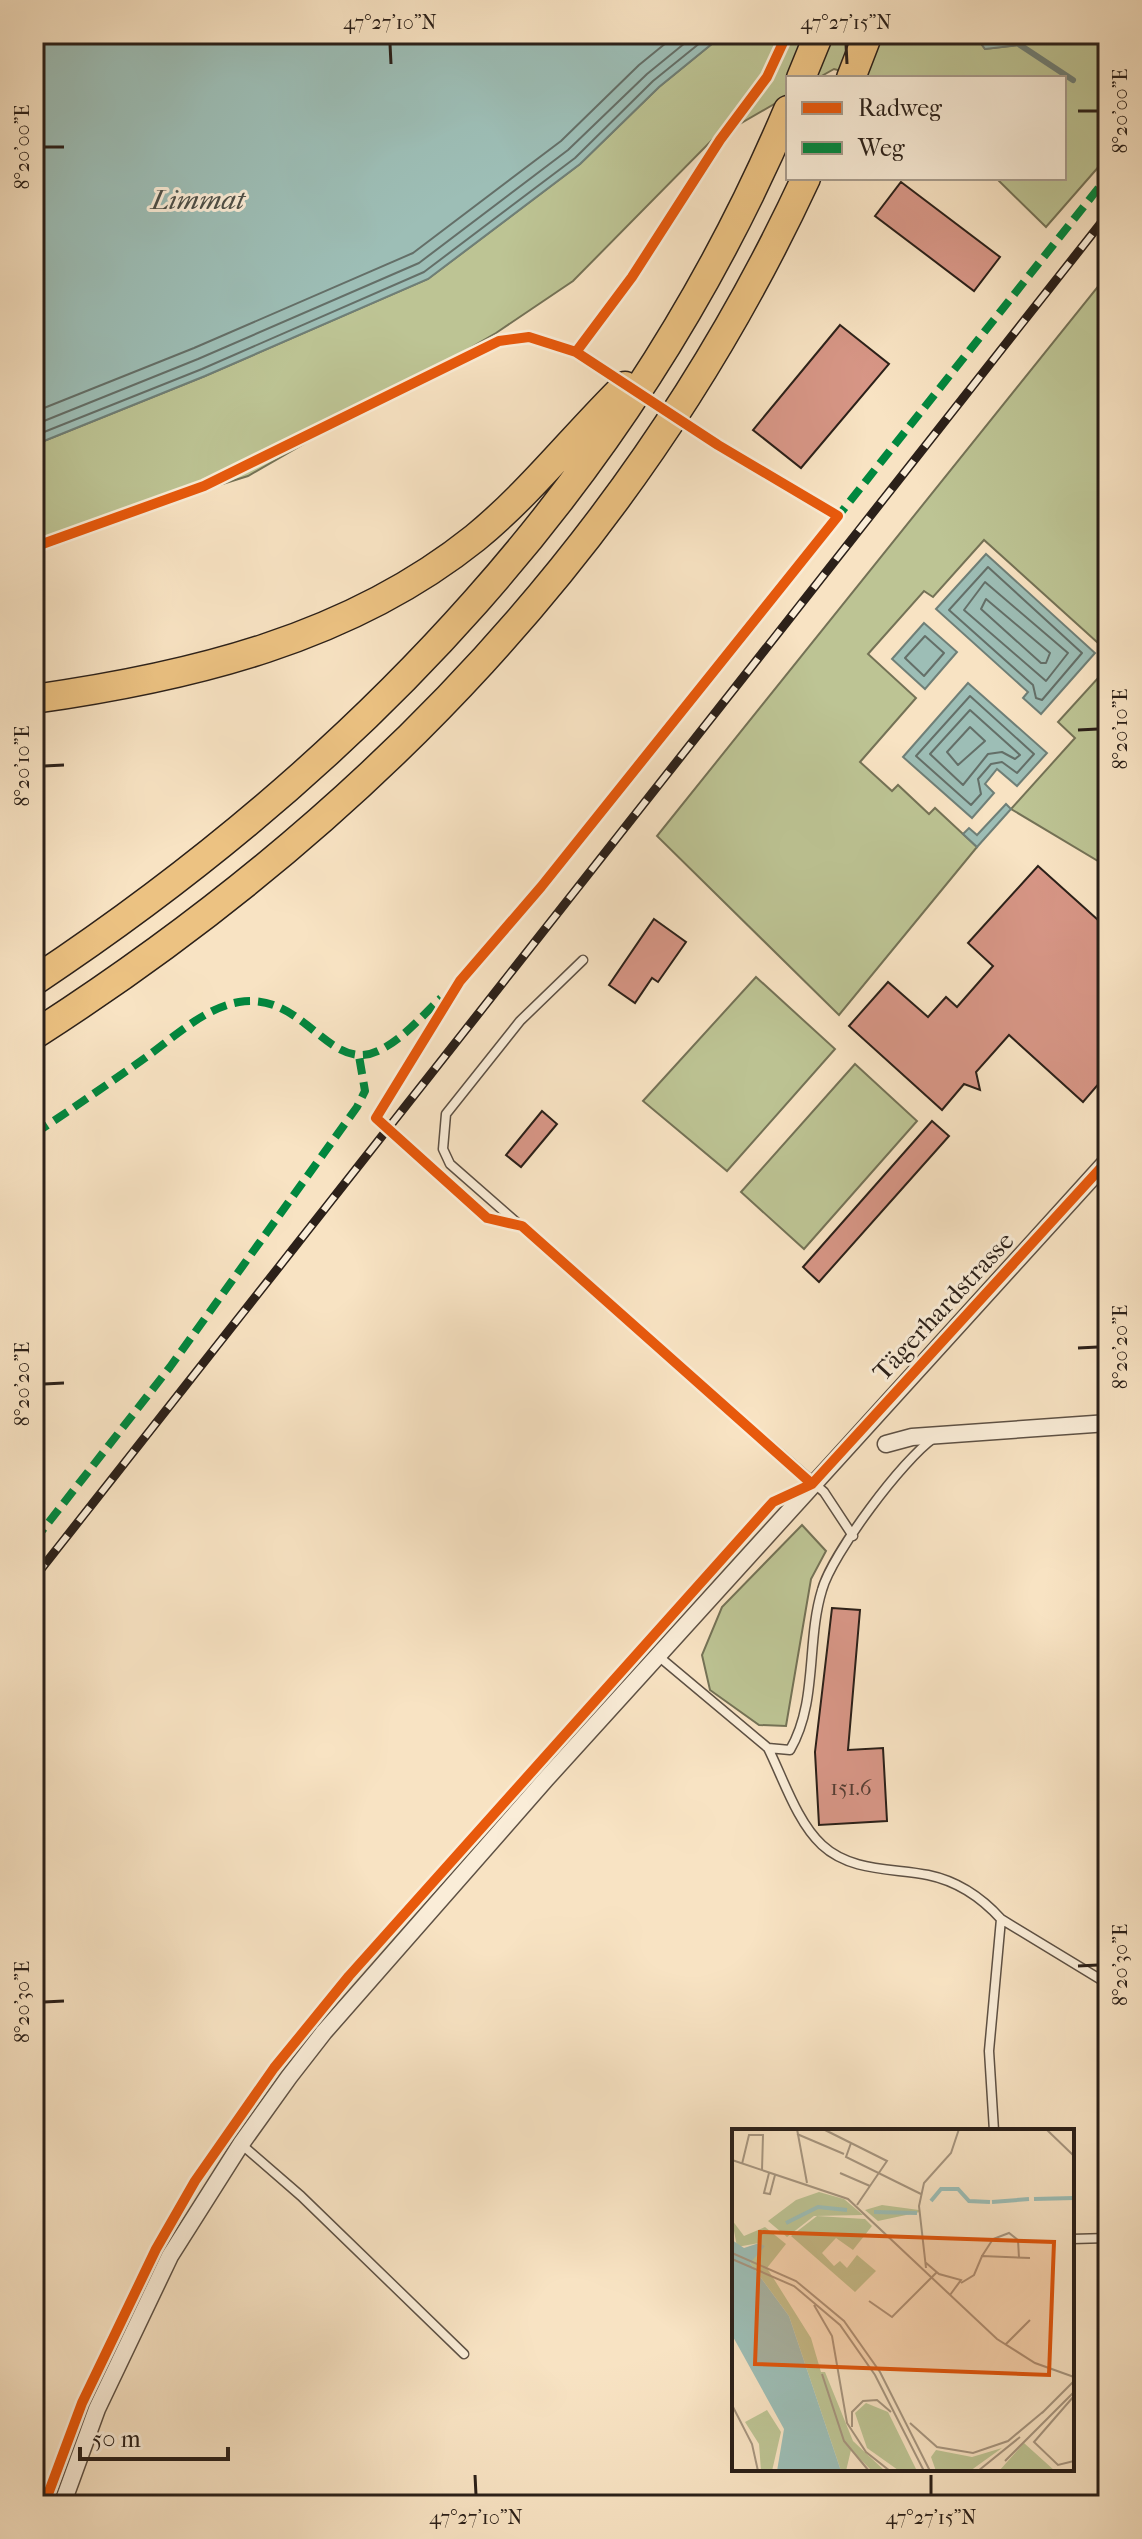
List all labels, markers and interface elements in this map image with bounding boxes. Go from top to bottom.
text: 47°27'10"N [343,11,437,34]
text: 47°27'15"N [800,11,892,34]
text: 8°20'00"E [1109,69,1132,154]
legend [786,76,1066,180]
text: Radweg [858,94,943,122]
text: 8°20'00"E [11,105,34,190]
text: Weg [857,134,906,162]
water label: Limmat [149,183,246,216]
text: 8°20'10"E [1109,689,1132,770]
text: 8°20'10"E [11,726,34,807]
street label: Tägerhardstrasse [866,1225,1020,1387]
text: 8°20'20"E [1109,1305,1132,1389]
text: 8°20'20"E [11,1342,34,1426]
house number: 151.6 [830,1775,872,1801]
text: 8°20'30"E [1109,1924,1132,2006]
text: 8°20'30"E [11,1961,34,2043]
inset map [732,2129,1074,2471]
scale bar [80,2411,228,2461]
text: 50 m [92,2425,141,2453]
text: 47°27'10"N [429,2506,523,2529]
text: 47°27'15"N [885,2506,977,2529]

